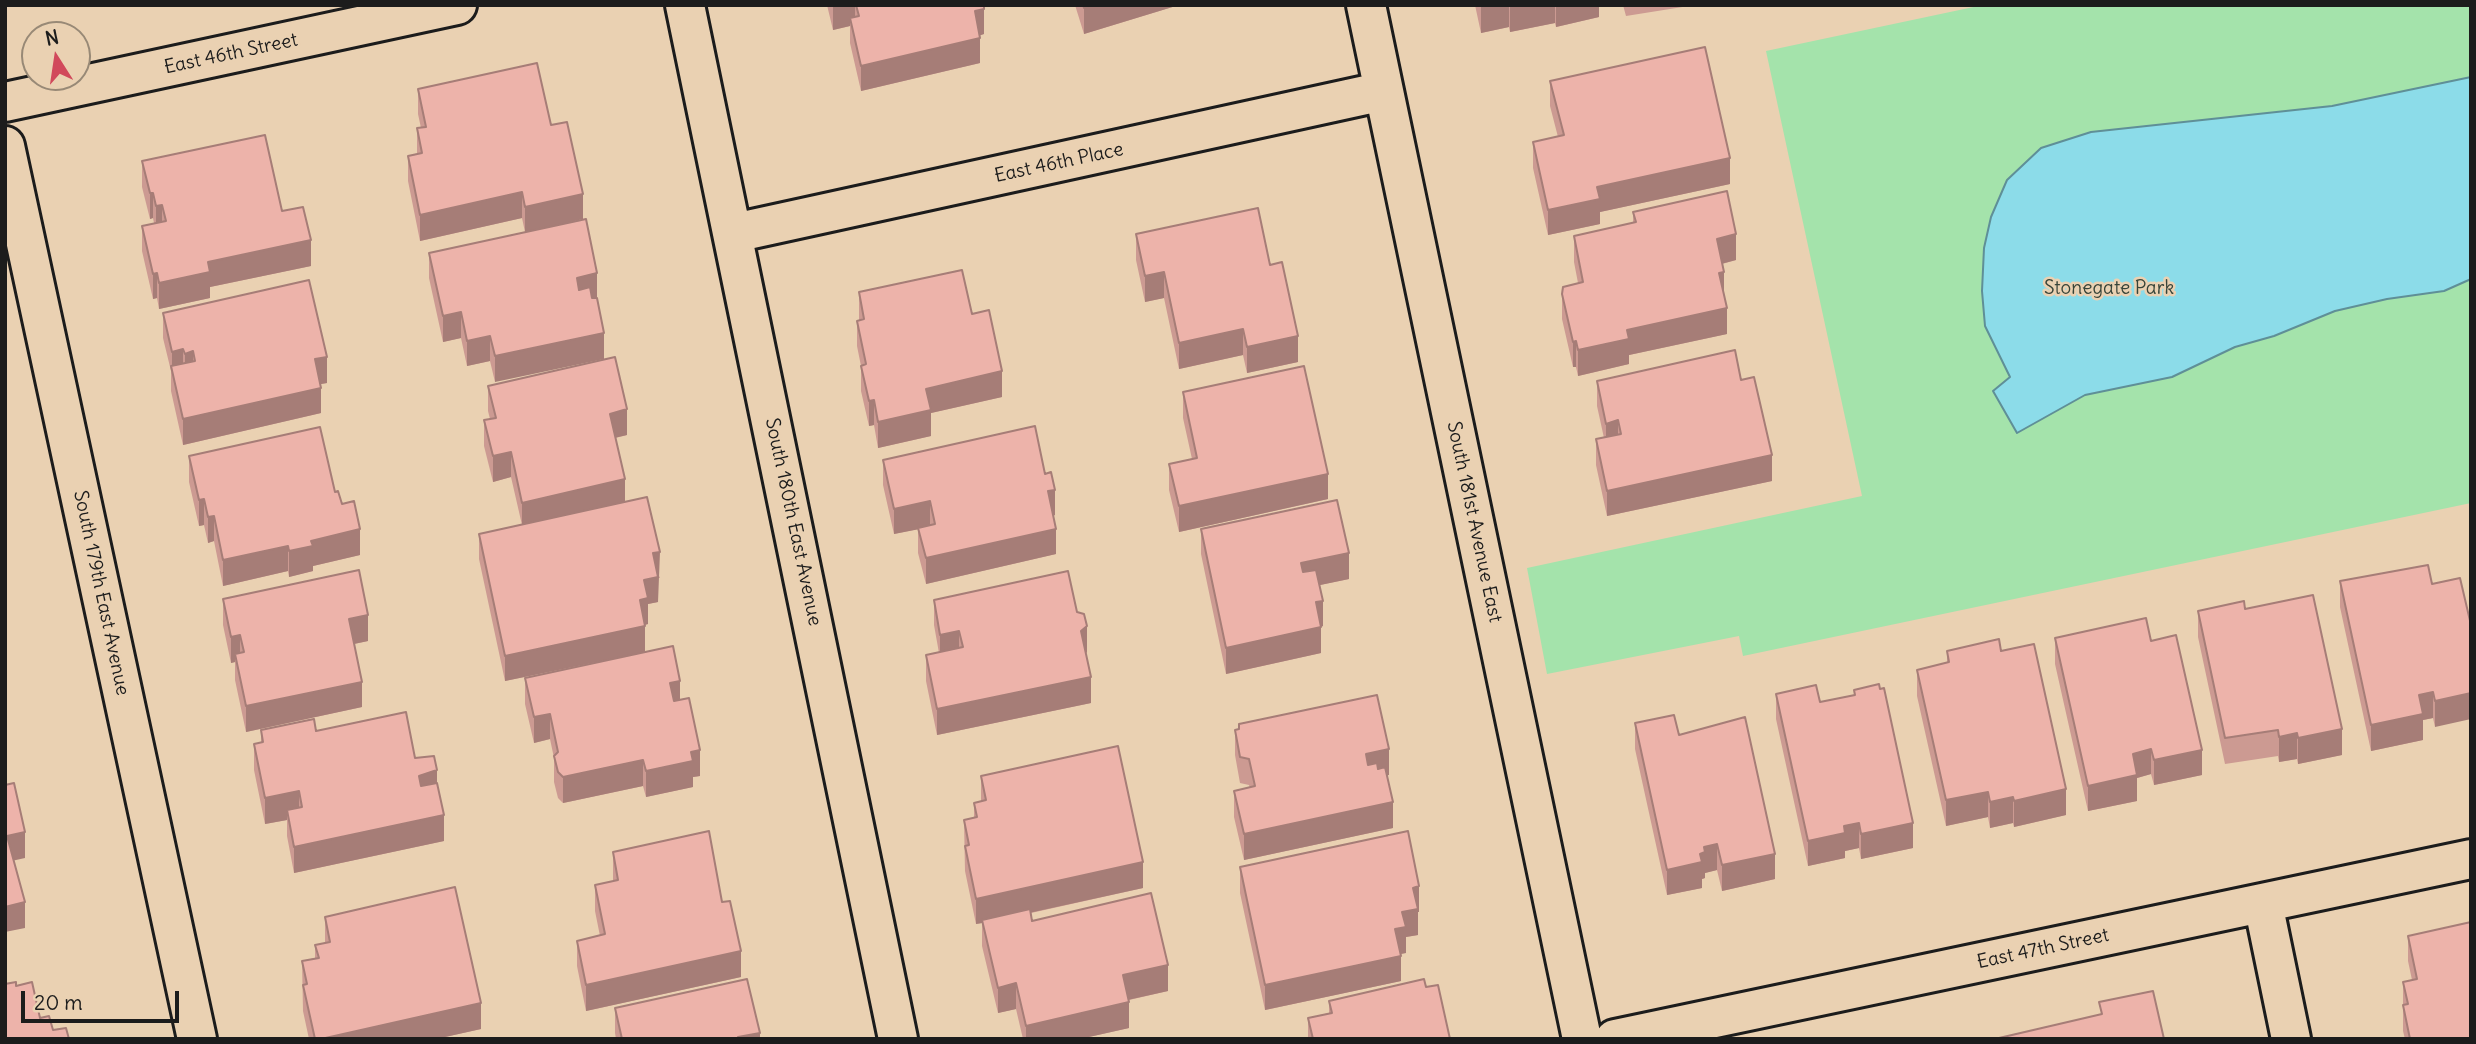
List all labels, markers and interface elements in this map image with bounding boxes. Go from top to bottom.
north arrow [21,21,91,91]
text: N [43,24,61,51]
street label: East 46th Street [162,29,300,79]
street label: East 46th Place [992,138,1126,188]
park label: Stonegate Park [2044,278,2174,300]
street label: South 180th East Avenue [760,416,826,628]
street label: South 181st Avenue East [1442,419,1506,625]
street label: South 179th East Avenue [68,488,134,698]
street label: East 47th Street [1975,924,2111,974]
scale bar [24,978,182,1022]
text: 20 m [34,989,83,1016]

